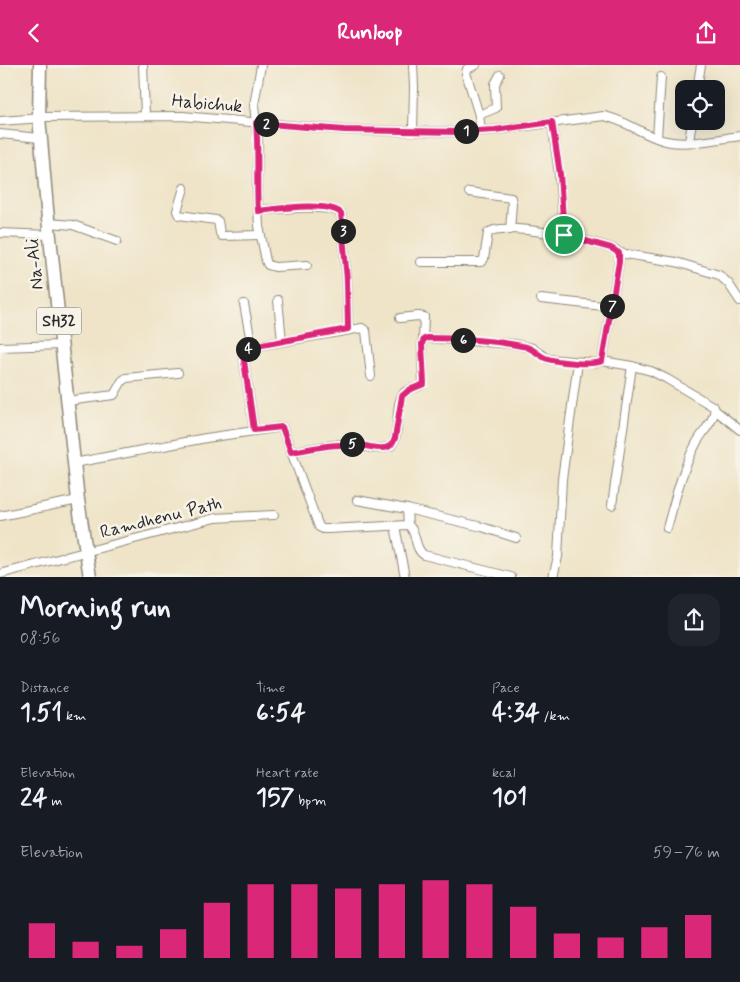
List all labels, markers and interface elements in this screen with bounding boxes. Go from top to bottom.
icon: back [20,19,48,47]
text: Runloop [337,19,403,47]
icon: share [692,19,720,47]
map controls [675,80,725,130]
button: locate [675,80,725,130]
street label: Habichuk [171,89,243,119]
pin: 2 [254,111,278,137]
text: 2 [263,115,270,133]
pin: 1 [454,119,478,143]
text: 1 [463,122,470,140]
pin [543,214,585,256]
pin: 3 [330,219,356,243]
icon: arrive [550,221,578,249]
text: 3 [340,222,347,240]
street label: Na-Ali [20,237,50,291]
pin: 7 [600,293,624,319]
text: 7 [608,297,617,315]
road number: SH32 [36,307,82,335]
pin: 6 [450,327,476,353]
text: 6 [460,331,467,349]
pin: 4 [236,337,260,361]
text: 4 [244,340,253,358]
pin: 5 [340,431,364,457]
text: 5 [348,435,357,453]
street label: Ramdhenu Path [98,491,224,545]
text: Morning run [20,590,171,627]
button: share [668,594,720,646]
text: 08:56 [20,628,60,649]
text: Distance [20,679,69,697]
text: Time [256,679,285,697]
text: Pace [492,679,520,697]
text: 1.51 [20,697,62,730]
text: 6:54 [256,697,306,730]
text: 4:34 [492,697,540,730]
text: km [62,707,86,725]
text: /km [540,707,570,725]
text: Elevation [20,764,75,782]
text: Heart rate [256,764,319,782]
text: kcal [492,764,516,782]
text: 24 [20,782,47,815]
text: 157 [256,782,294,815]
text: 101 [492,782,527,815]
text: m [47,792,62,810]
text: bpm [294,792,326,810]
text: Elevation [20,842,83,863]
text: 59–76 m [653,842,720,863]

